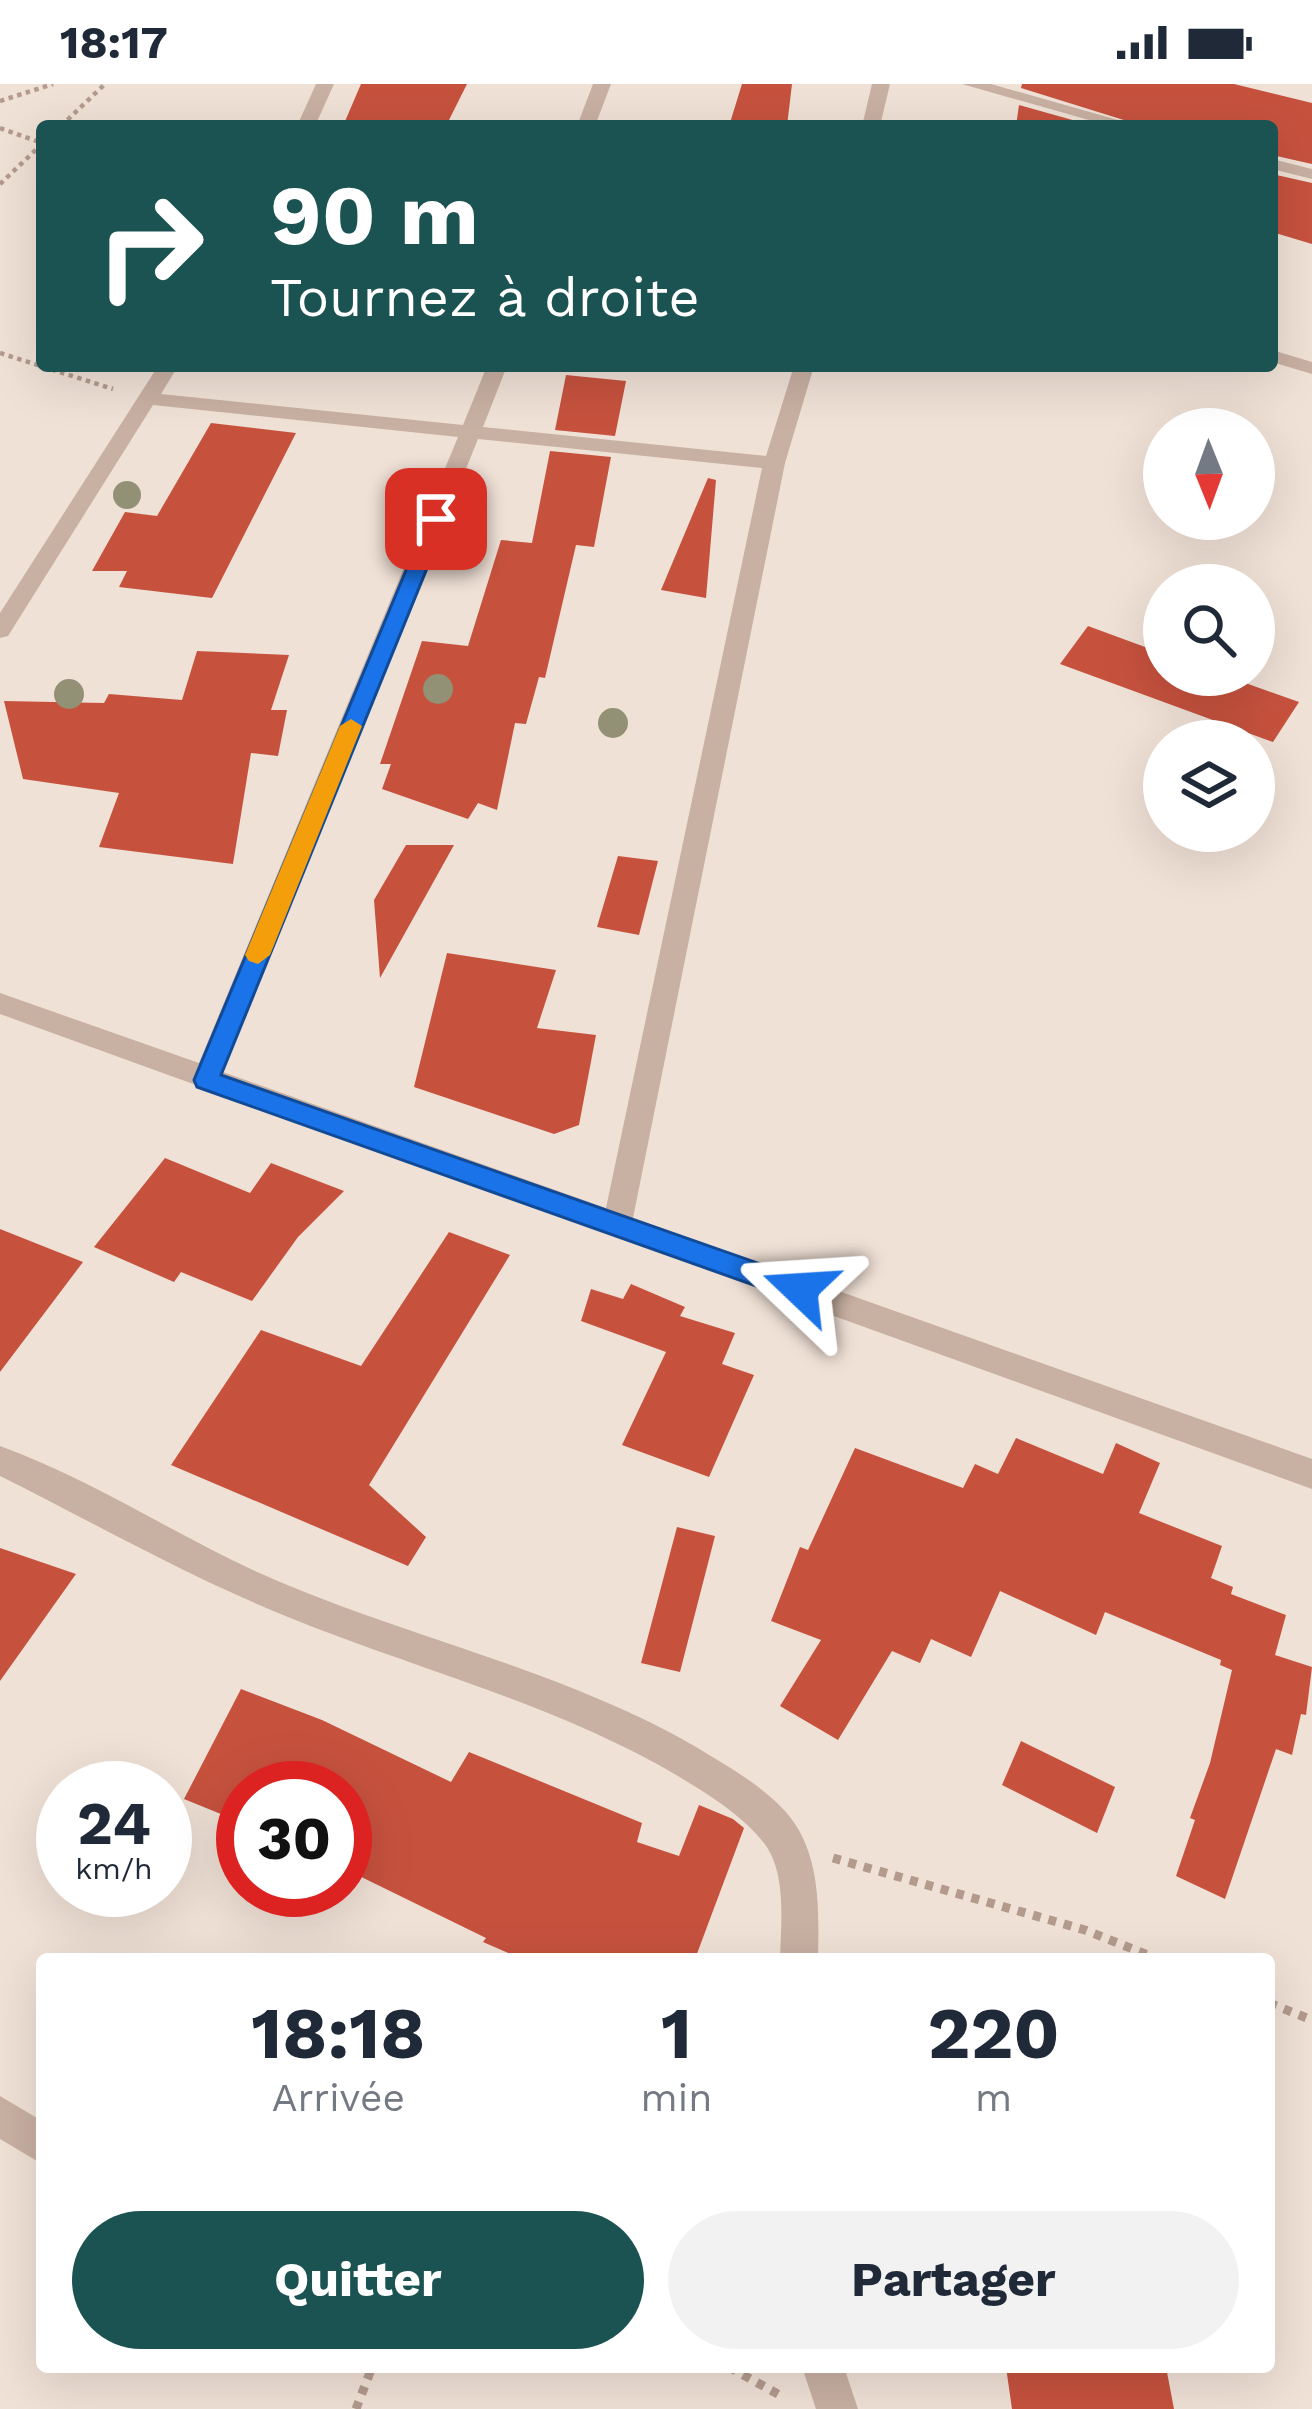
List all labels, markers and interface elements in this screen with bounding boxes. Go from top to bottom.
text: 18:17 [60,16,168,69]
text: 90 m [270,166,479,264]
icon: right [72,168,228,324]
text: Tournez à droite [270,266,700,329]
north arrow [1143,408,1275,540]
map controls [1143,408,1275,852]
pin [385,468,487,570]
icon: arrive [403,486,469,552]
button: search [1143,564,1275,696]
button: layers [1143,720,1275,852]
position arrow [737,1226,863,1352]
speed limit sign: 30 [216,1761,372,1917]
text: 24 [77,1788,151,1859]
text: km/h [75,1851,153,1886]
text: 18:18 [251,1991,425,2075]
text: 1 [661,1991,692,2075]
text: 220 [928,1991,1060,2075]
text: Arrivée [272,2075,405,2120]
text: min [641,2075,712,2120]
text: m [975,2075,1012,2120]
button: Quitter [72,2211,644,2349]
button: Partager [668,2211,1239,2349]

